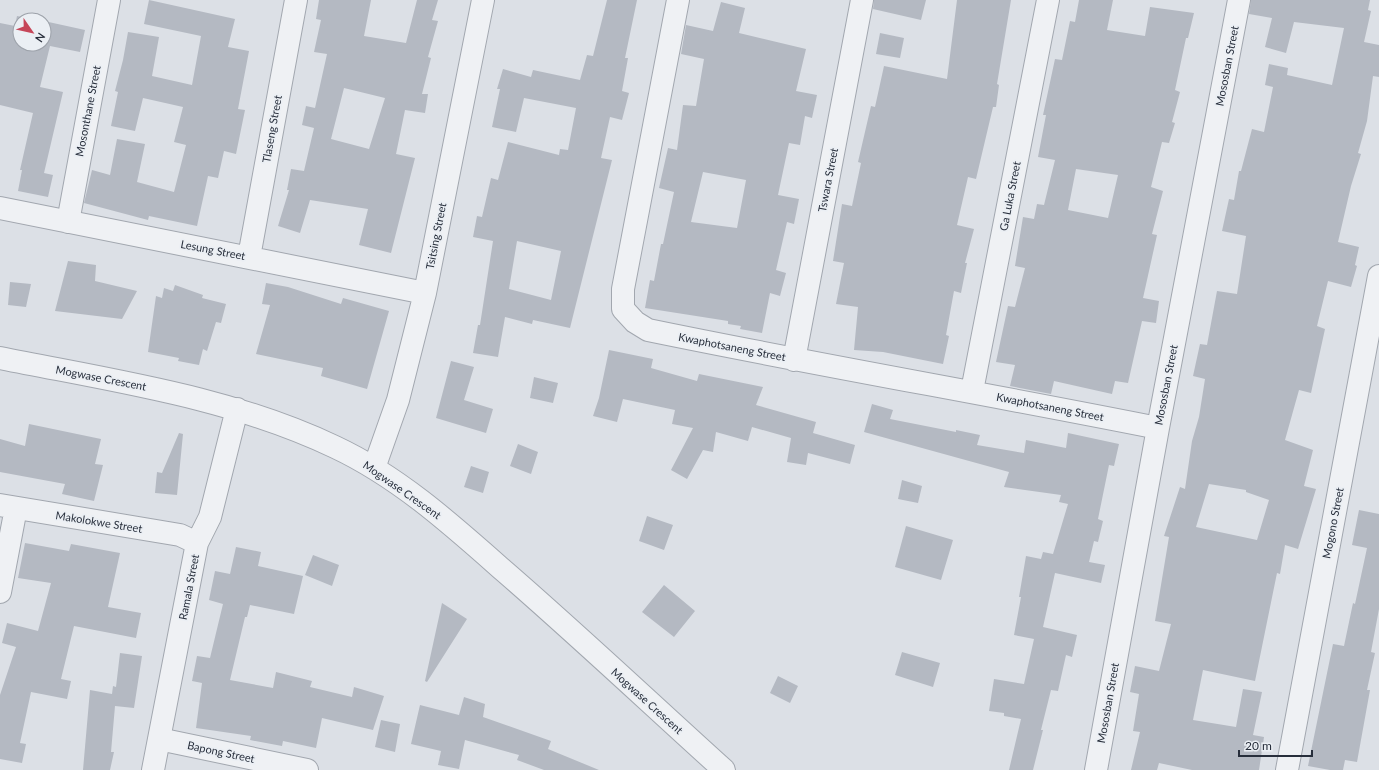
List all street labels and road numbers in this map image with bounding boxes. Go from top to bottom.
street label: Mososban Street [1212,25,1241,107]
street label: Mosonthane Street [72,64,103,158]
street label: Tlaseng Street [259,94,284,164]
street label: Tswara Street [815,147,840,213]
street label: Ga Luka Street [996,160,1023,232]
street label: Tsitsing Street [423,201,448,270]
street label: Lesung Street [180,237,247,262]
street label: Kwaphotsaneng Street [677,330,787,363]
street label: Mososban Street [1151,344,1180,426]
street label: Mogwase Crescent [55,362,148,393]
street label: Kwaphotsaneng Street [995,390,1105,423]
street label: Mogwase Crescent [361,458,444,521]
street label: Mogono Street [1319,486,1346,560]
street label: Makolokwe Street [55,508,143,535]
street label: Ramala Street [176,553,201,621]
street label: Mososban Street [1094,662,1121,744]
street label: Mogwase Crescent [609,665,686,736]
street label: Bapong Street [186,738,256,765]

